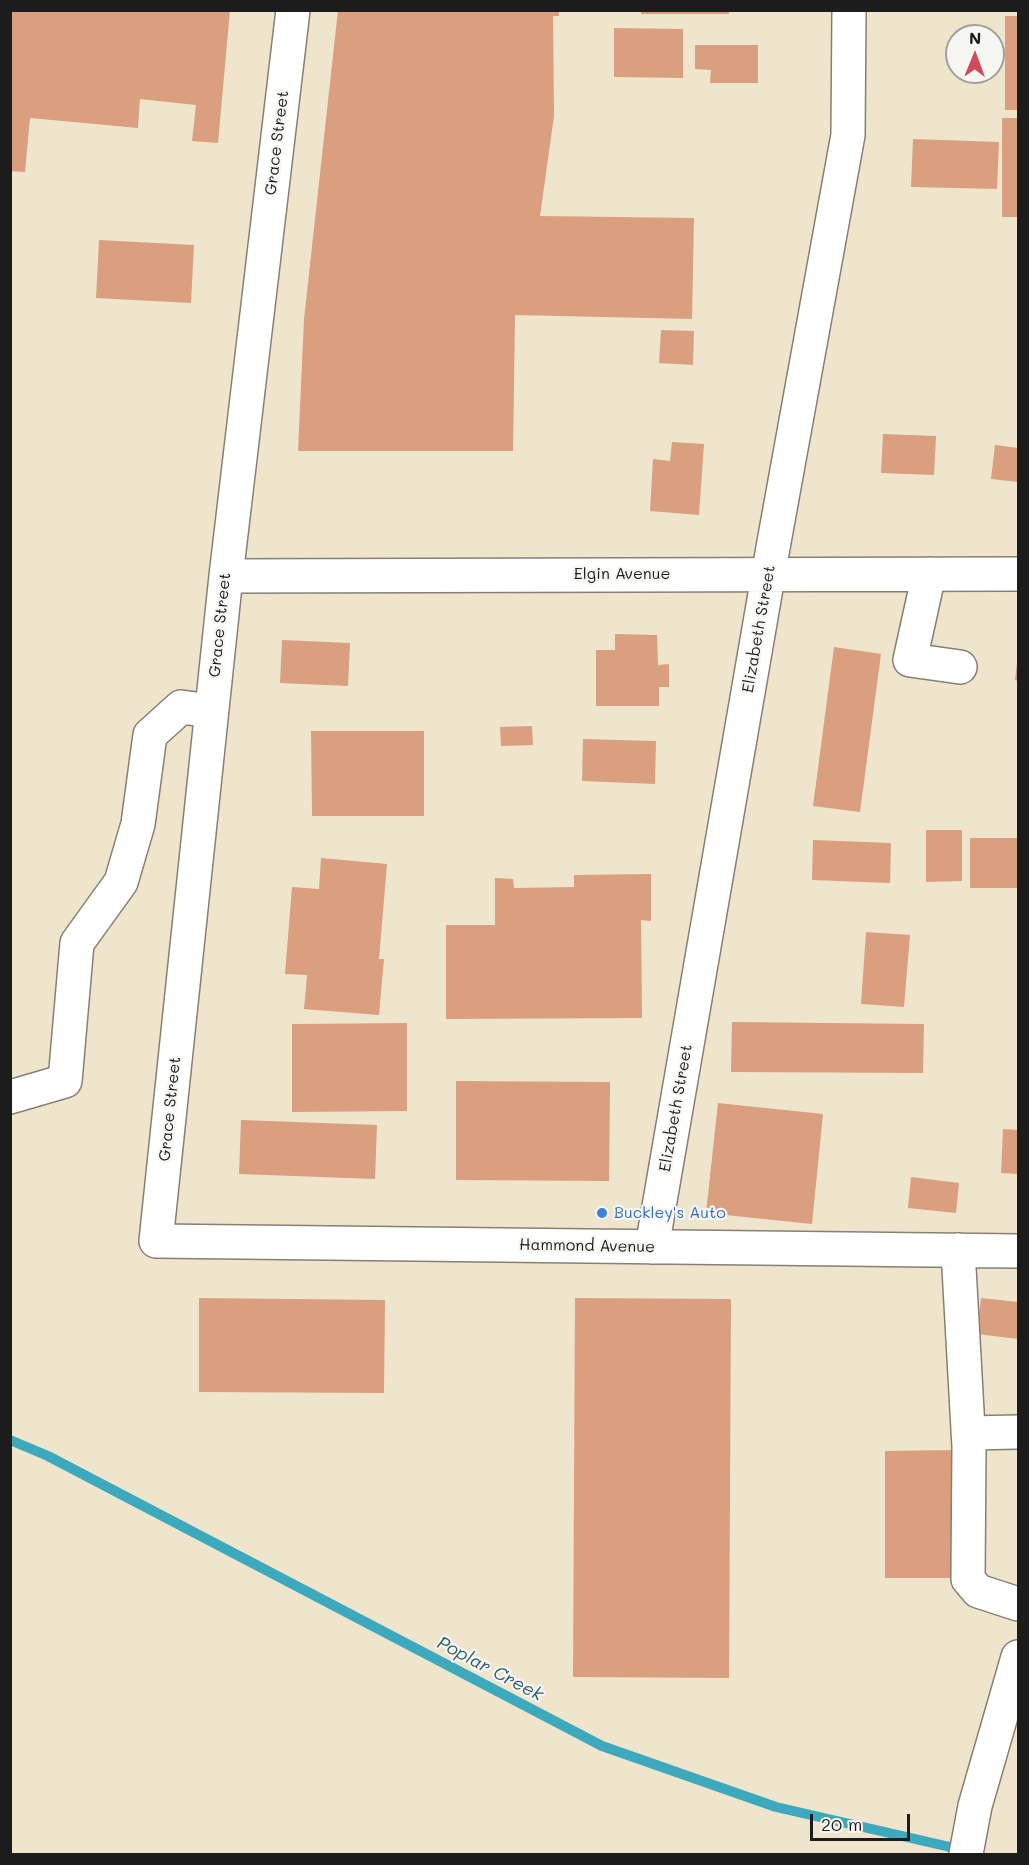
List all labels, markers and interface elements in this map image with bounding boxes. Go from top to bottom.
north arrow [945,24,1005,84]
text: N [969,27,982,48]
street label: Grace Street [261,90,293,196]
street label: Elgin Avenue [574,564,670,584]
street label: Elizabeth Street [738,564,780,694]
street label: Grace Street [205,572,235,678]
street label: Elizabeth Street [655,1043,697,1173]
street label: Grace Street [155,1056,185,1162]
place label: Buckley's Auto [614,1203,726,1223]
marker: Buckley's Auto [595,1206,609,1220]
street label: Hammond Avenue [519,1235,655,1257]
water label: Poplar Creek [433,1632,547,1706]
scale bar [813,1802,914,1840]
text: 20 m [821,1812,862,1836]

